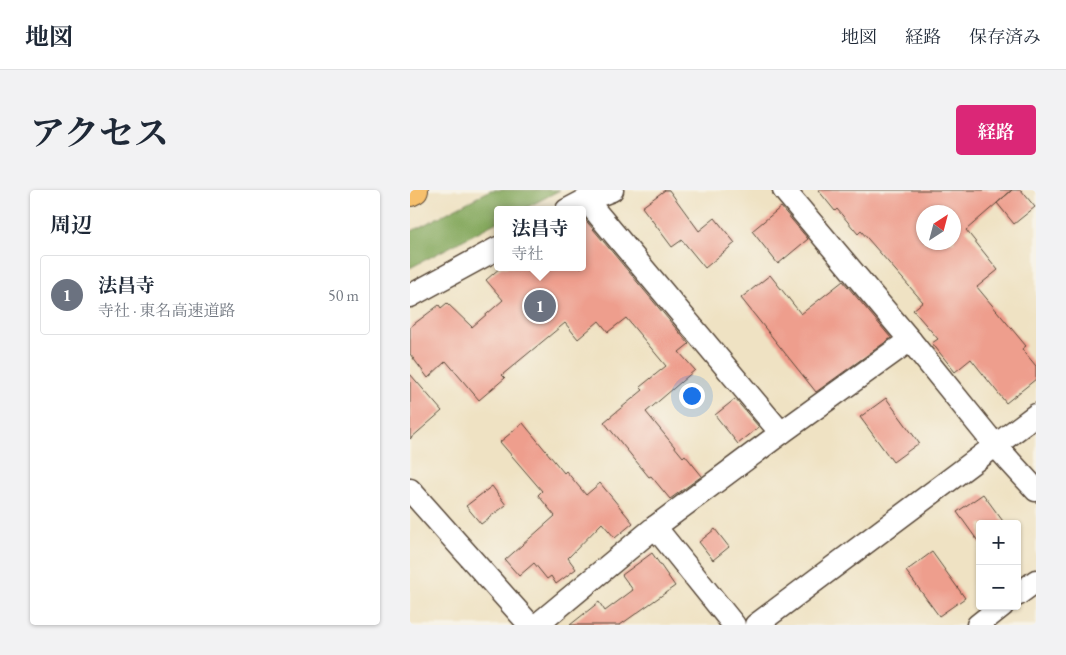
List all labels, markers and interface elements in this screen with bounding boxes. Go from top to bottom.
text: 地図 [25,21,73,52]
text: 地図 [841,25,877,48]
text: 経路 [905,25,941,48]
text: 保存済み [969,25,1041,48]
button: 経路 [956,105,1036,155]
text: アクセス [30,110,169,155]
north arrow [916,205,961,250]
popup [494,206,586,271]
text: 周辺 [50,211,92,238]
text: 法昌寺 [511,216,569,241]
text: 寺社 [511,243,544,264]
text: 法昌寺 [98,273,155,298]
text: 1 [63,285,71,306]
text: 50 m [328,285,359,306]
pin: 1 [524,287,556,325]
text: 寺社 · 東名高速道路 [98,300,236,321]
your location [679,383,705,409]
map controls [976,520,1021,610]
button: + [976,520,1021,565]
button: − [976,565,1021,610]

